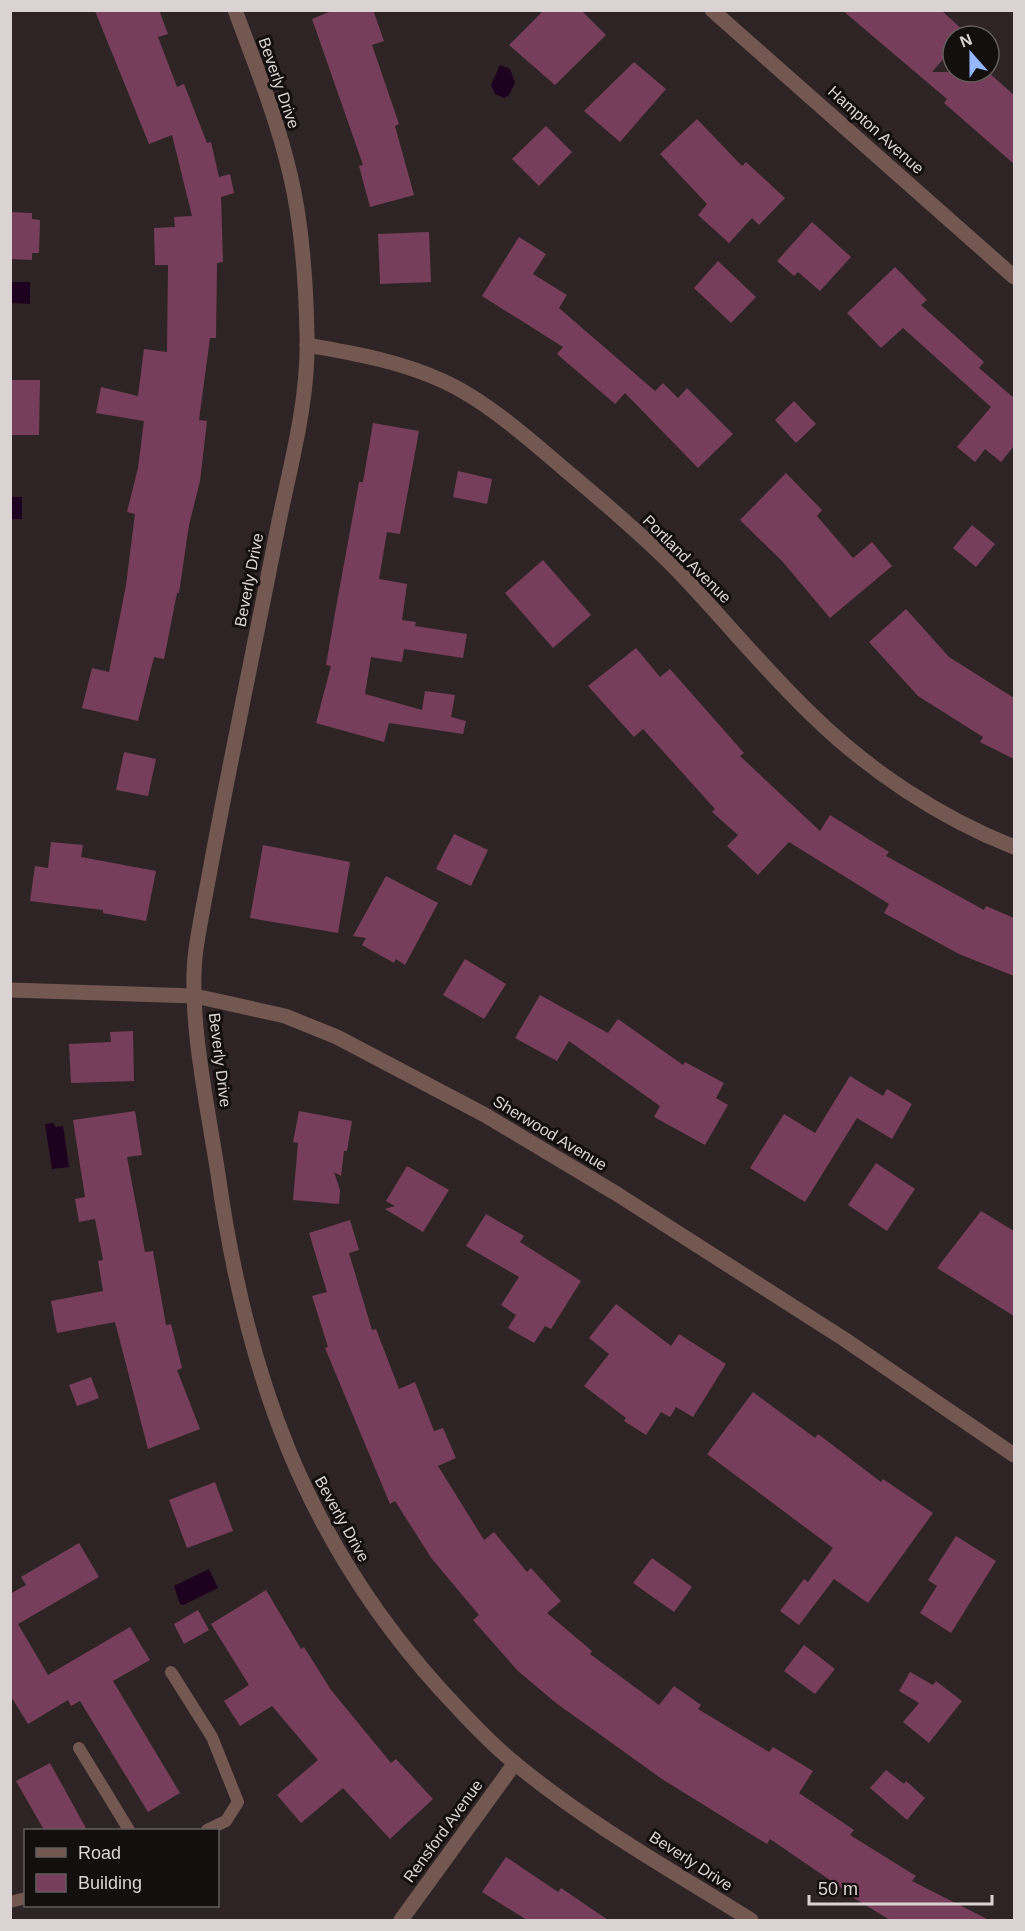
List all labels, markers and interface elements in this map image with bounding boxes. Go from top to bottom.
north arrow [941,24,1001,84]
text: N [957,30,974,50]
street label: Beverly Drive [255,35,303,131]
street label: Hampton Avenue [825,83,927,177]
street label: Portland Avenue [640,512,734,606]
street label: Beverly Drive [232,532,266,628]
street label: Beverly Drive [206,1012,234,1108]
street label: Sherwood Avenue [490,1092,610,1174]
street label: Beverly Drive [312,1473,373,1565]
street label: Rensford Avenue [400,1776,486,1886]
street label: Beverly Drive [646,1828,736,1894]
legend [24,1829,219,1907]
text: Road [78,1843,121,1863]
scale bar [809,1868,992,1906]
text: Building [78,1873,142,1893]
text: 50 m [818,1879,858,1899]

